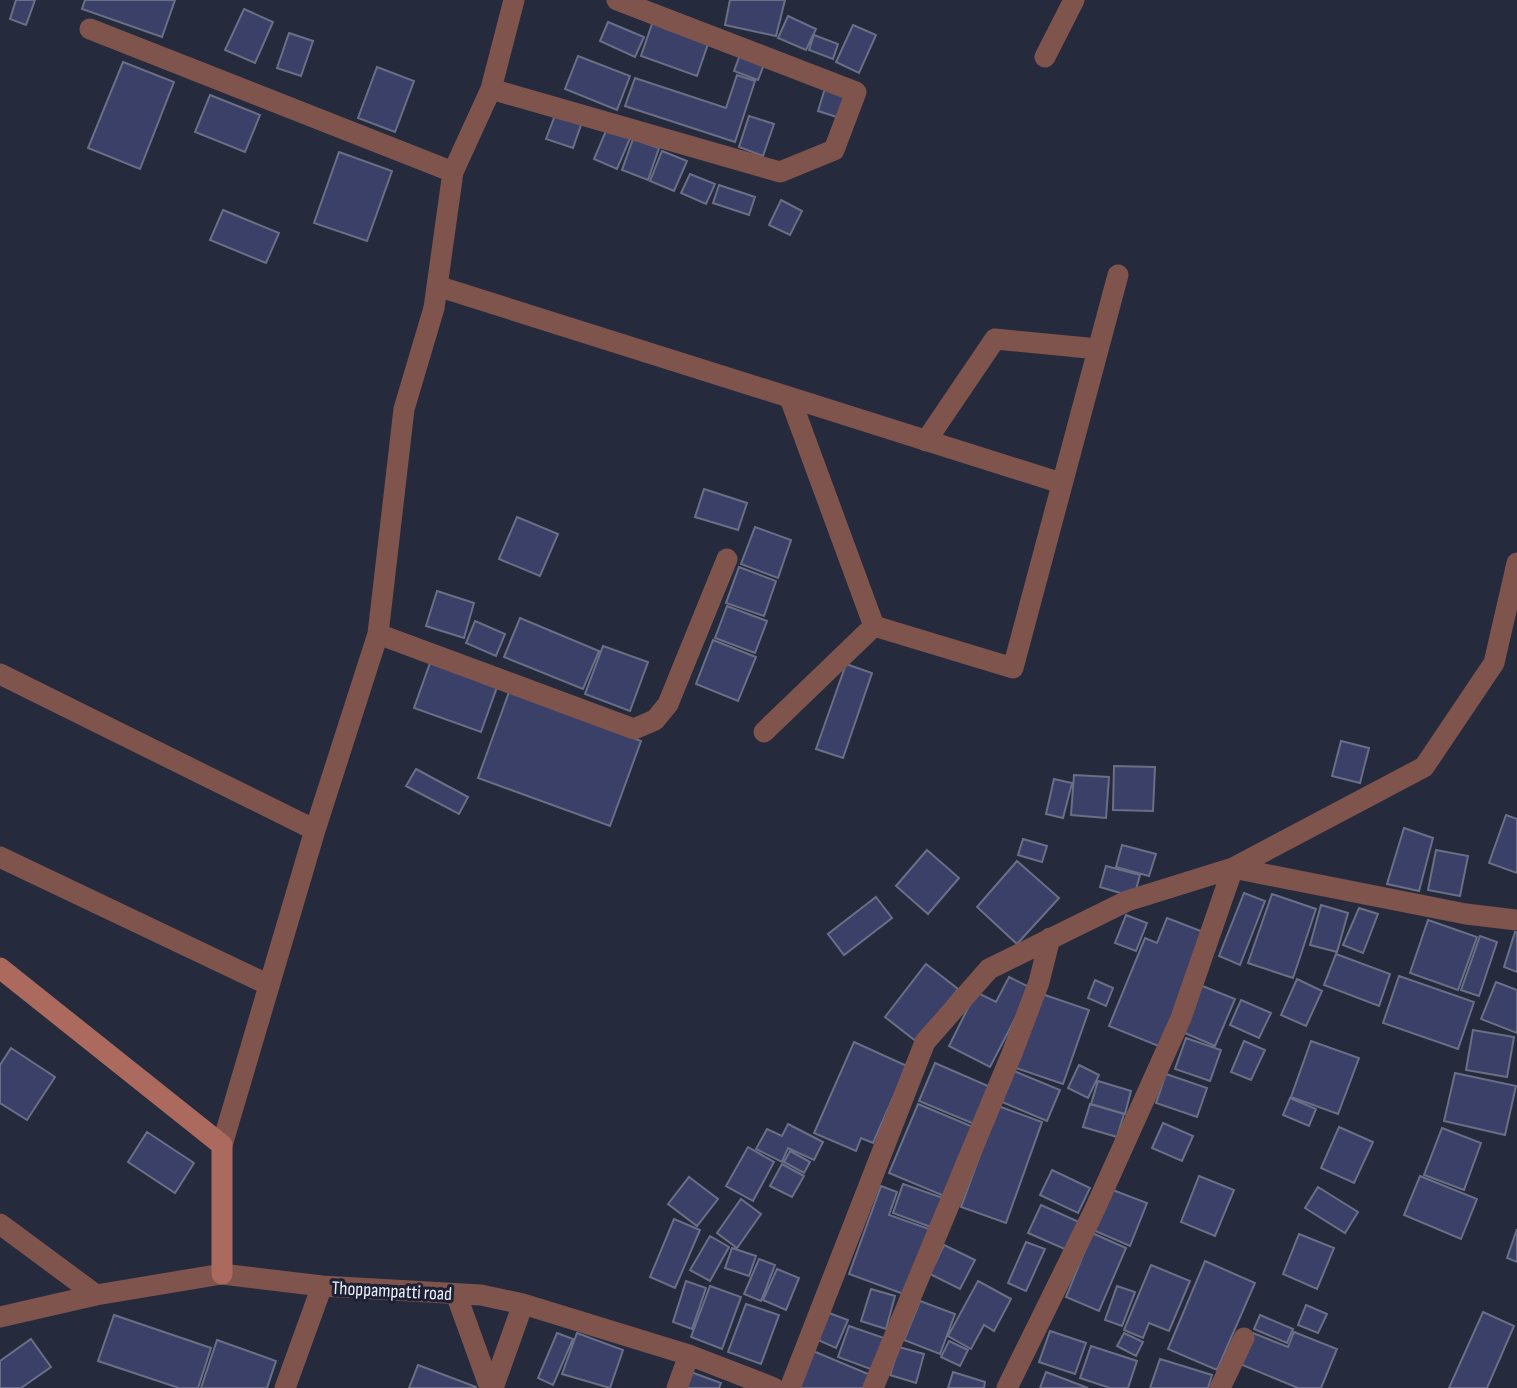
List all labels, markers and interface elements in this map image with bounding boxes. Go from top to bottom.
street label: Thoppampatti road [331,1277,453,1306]

